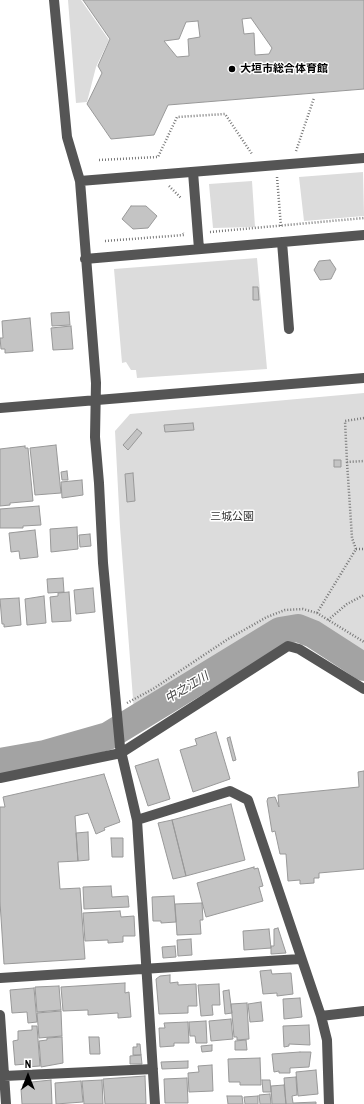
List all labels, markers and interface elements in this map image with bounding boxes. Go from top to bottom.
place label: 大垣市総合体育館 [240,62,328,76]
marker: 大垣市総合体育館 [227,64,237,74]
park label: 三城公園 [210,510,254,524]
water label: 中之江川 [163,669,211,707]
north arrow [8,1056,48,1096]
text: N [25,1057,31,1071]

